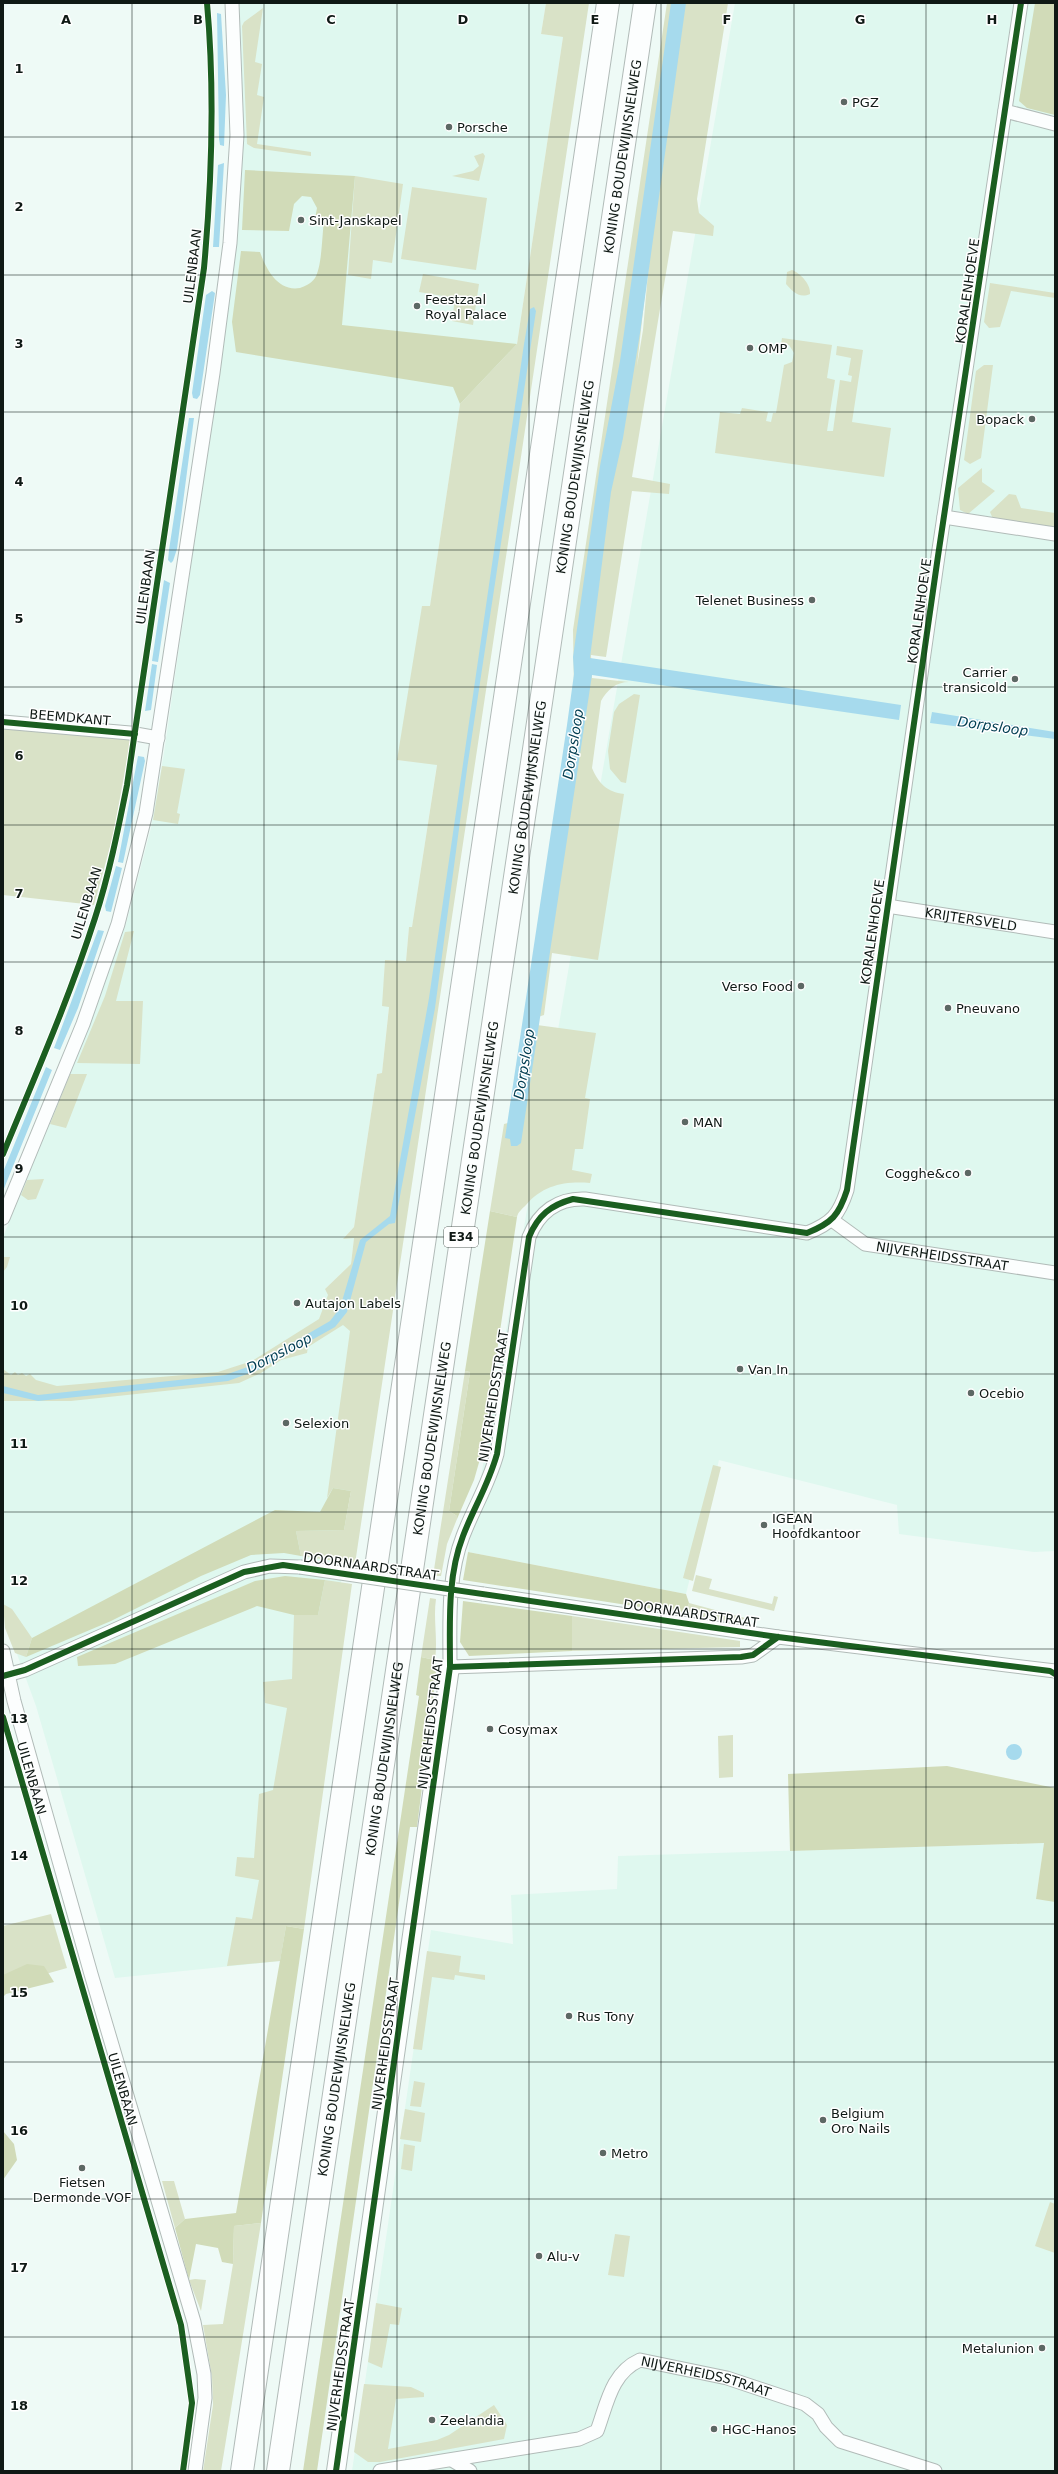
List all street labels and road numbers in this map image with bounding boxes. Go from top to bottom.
street label: KONING BOUDEWIJNSNELWEG [601,58,645,255]
street label: UILENBAAN [180,228,205,304]
street label: KORALENHOEVE [953,238,982,345]
street label: KONING BOUDEWIJNSNELWEG [553,379,597,575]
street label: UILENBAAN [133,549,158,625]
street label: KORALENHOEVE [905,558,934,665]
street label: KONING BOUDEWIJNSNELWEG [506,699,549,896]
street label: BEEMDKANT [29,706,111,729]
street label: UILENBAAN [68,865,105,941]
street label: KORALENHOEVE [858,879,887,986]
street label: KRIJTERSVELD [924,905,1018,934]
street label: KONING BOUDEWIJNSNELWEG [458,1020,502,1216]
road number: E34 [444,1227,478,1247]
street label: NIJVERHEIDSSTRAAT [875,1239,1009,1274]
street label: NIJVERHEIDSSTRAAT [476,1329,511,1463]
street label: KONING BOUDEWIJNSNELWEG [410,1340,454,1536]
street label: DOORNAARDSTRAAT [302,1550,439,1583]
street label: DOORNAARDSTRAAT [622,1597,759,1630]
street label: NIJVERHEIDSSTRAAT [415,1656,446,1790]
street label: KONING BOUDEWIJNSNELWEG [363,1661,406,1857]
street label: UILENBAAN [14,1740,49,1816]
street label: NIJVERHEIDSSTRAAT [369,1977,402,2111]
street label: KONING BOUDEWIJNSNELWEG [315,1981,359,2177]
street label: UILENBAAN [105,2051,140,2127]
street label: NIJVERHEIDSSTRAAT [324,2298,357,2432]
street label: NIJVERHEIDSSTRAAT [640,2353,773,2400]

